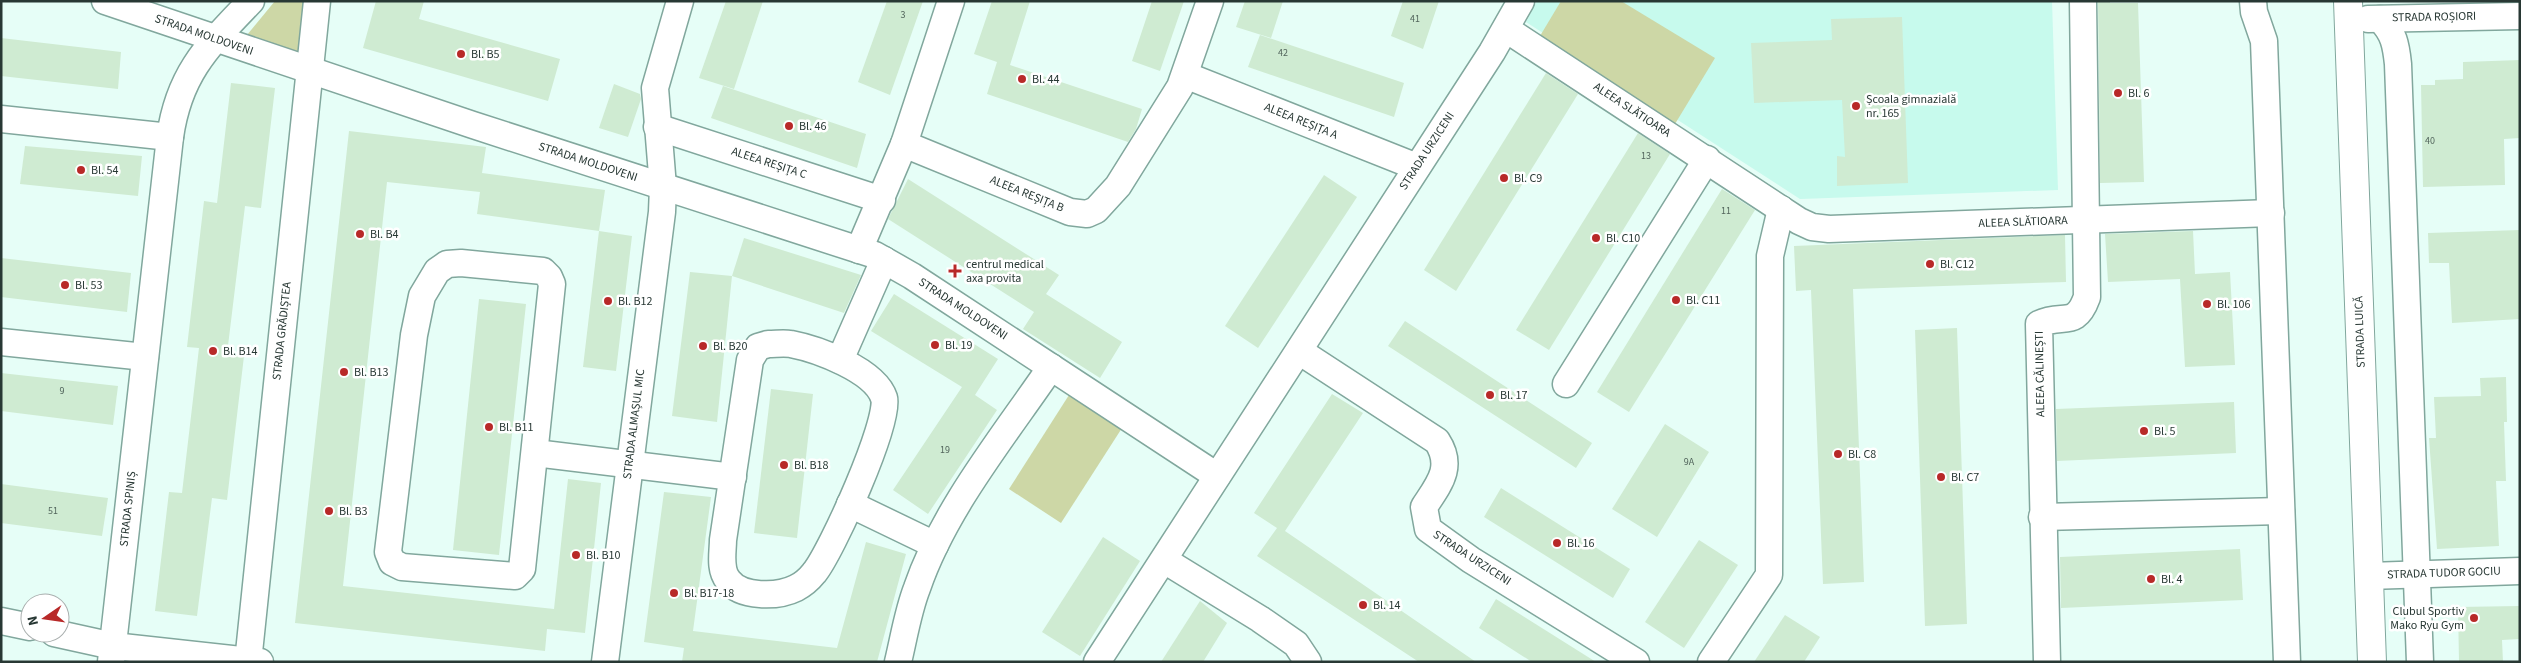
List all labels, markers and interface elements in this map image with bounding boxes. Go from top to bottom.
house number: 3 [901,8,906,22]
street label: STRADA ROȘIORI [2392,8,2476,26]
street label: STRADA MOLDOVENI [152,10,256,60]
house number: 41 [1410,12,1420,26]
place label: Bl. B5 [471,46,500,63]
house number: 42 [1278,46,1288,60]
marker: Bl. B5 [455,48,467,60]
place label: Bl. 44 [1032,71,1059,88]
marker: Bl. 44 [1016,73,1028,85]
street label: ALEEA SLĂTIOARA [1590,79,1674,142]
place label: Bl. 6 [2128,85,2150,102]
marker: Bl. 6 [2112,87,2124,99]
place label: Școala gimnazială nr. 165 [1866,91,1956,122]
street label: ALEEA REȘIȚA A [1262,99,1341,144]
marker: Școala gimnazială nr. 165 [1850,100,1862,112]
street label: STRADA URZICENI [1395,109,1459,193]
place label: Bl. 46 [799,118,826,135]
marker: Bl. 46 [783,120,795,132]
house number: 40 [2425,134,2435,148]
street label: STRADA MOLDOVENI [536,138,640,186]
street label: ALEEA REȘIȚA C [729,143,809,183]
house number: 13 [1641,149,1651,163]
place label: Bl. 54 [91,162,118,179]
marker: Bl. 54 [75,164,87,176]
place label: Bl. C9 [1514,170,1542,187]
street label: ALEEA REȘIȚA B [987,171,1067,217]
marker: Bl. C9 [1498,172,1510,184]
house number: 11 [1721,204,1731,218]
street label: ALEEA SLĂTIOARA [1978,212,2068,232]
place label: Bl. B4 [370,226,399,243]
marker: Bl. B4 [354,228,366,240]
place label: Bl. C10 [1606,230,1640,247]
marker: Bl. C10 [1590,232,1602,244]
place label: centrul medical axa provita [966,256,1044,287]
place label: Bl. C12 [1940,256,1974,273]
marker: Bl. C12 [1924,258,1936,270]
marker: centrul medical axa provita [948,264,962,278]
street label: STRADA MOLDOVENI [915,274,1011,344]
place label: Bl. 53 [75,277,102,294]
marker: Bl. 53 [59,279,71,291]
street label: STRADA GRĂDIȘTEA [268,281,296,381]
place label: Bl. C11 [1686,292,1720,309]
place label: Bl. B12 [618,293,653,310]
marker: Bl. C11 [1670,294,1682,306]
marker: Bl. B12 [602,295,614,307]
street label: STRADA LUICĂ [2350,295,2370,368]
place label: Bl. 106 [2217,296,2250,313]
marker: Bl. 106 [2201,298,2213,310]
street label: ALEEA CĂLINEȘTI [2031,331,2049,417]
place label: Bl. 19 [945,337,972,354]
place label: Bl. B20 [713,338,748,355]
marker: Bl. 19 [929,339,941,351]
marker: Bl. B20 [697,340,709,352]
place label: Bl. B14 [223,343,258,360]
marker: Bl. B14 [207,345,219,357]
place label: Bl. B13 [354,364,389,381]
marker: Bl. B13 [338,366,350,378]
street label: STRADA ALMAȘUL MIC [619,368,649,480]
house number: 9 [60,384,65,398]
place label: Bl. 17 [1500,387,1527,404]
marker: Bl. 17 [1484,389,1496,401]
place label: Bl. B11 [499,419,534,436]
marker: Bl. B11 [483,421,495,433]
place label: Bl. 5 [2154,423,2176,440]
marker: Bl. 5 [2138,425,2150,437]
house number: 19 [940,443,950,457]
place label: Bl. C8 [1848,446,1876,463]
marker: Bl. C8 [1832,448,1844,460]
house number: 9A [1684,455,1695,469]
place label: Bl. B18 [794,457,829,474]
marker: Bl. B18 [778,459,790,471]
place label: Bl. C7 [1951,469,1979,486]
street label: STRADA SPINIȘ [116,470,140,548]
marker: Bl. C7 [1935,471,1947,483]
place label: Bl. B3 [339,503,368,520]
house number: 51 [48,504,58,518]
marker: Bl. B3 [323,505,335,517]
street label: STRADA URZICENI [1430,526,1514,590]
place label: Bl. 16 [1567,535,1594,552]
marker: Bl. 16 [1551,537,1563,549]
place label: Bl. B10 [586,547,621,564]
marker: Bl. B10 [570,549,582,561]
street label: STRADA TUDOR GOCIU [2387,563,2501,583]
place label: Bl. 4 [2161,571,2183,588]
marker: Bl. 4 [2145,573,2157,585]
place label: Bl. B17-18 [684,585,734,602]
marker: Bl. B17-18 [668,587,680,599]
north arrow [20,593,70,643]
place label: Bl. 14 [1373,597,1400,614]
marker: Bl. 14 [1357,599,1369,611]
place label: Clubul Sportiv Mako Ryu Gym [2390,603,2464,634]
marker: Clubul Sportiv Mako Ryu Gym [2468,612,2480,624]
text: N [23,614,44,627]

